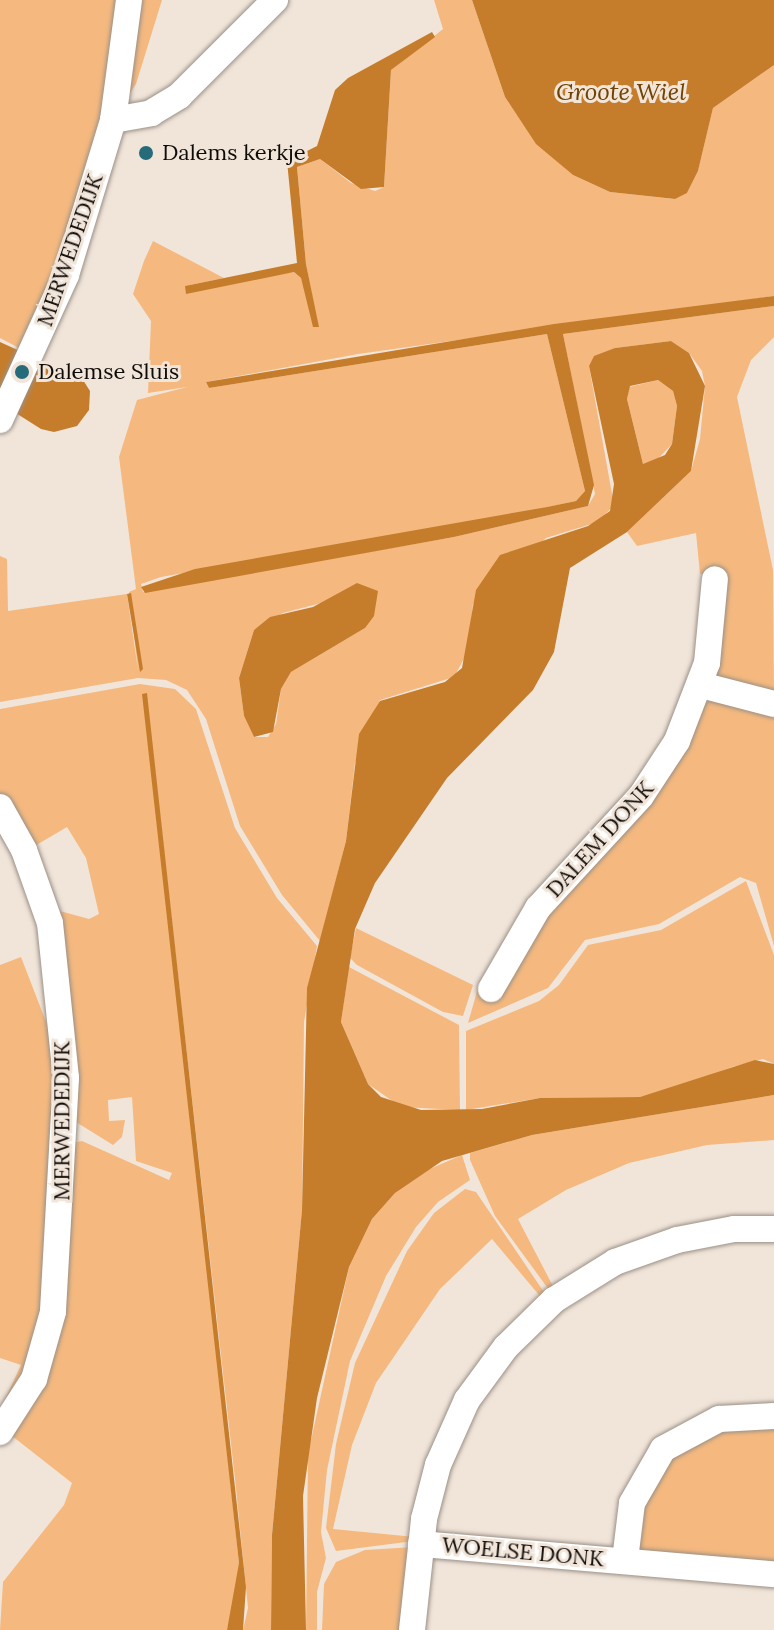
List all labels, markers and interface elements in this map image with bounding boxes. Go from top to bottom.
water label: Groote Wiel [556,78,686,106]
place label: Dalems kerkje [162,140,306,166]
marker: Dalems kerkje [137,144,155,162]
street label: MERWEDEDIJK [32,170,108,330]
place label: Dalemse Sluis [38,359,179,385]
marker: Dalemse Sluis [13,363,31,381]
street label: DALEM DONK [541,775,659,903]
street label: MERWEDEDIJK [49,1041,75,1201]
street label: WOELSE DONK [441,1532,605,1572]

